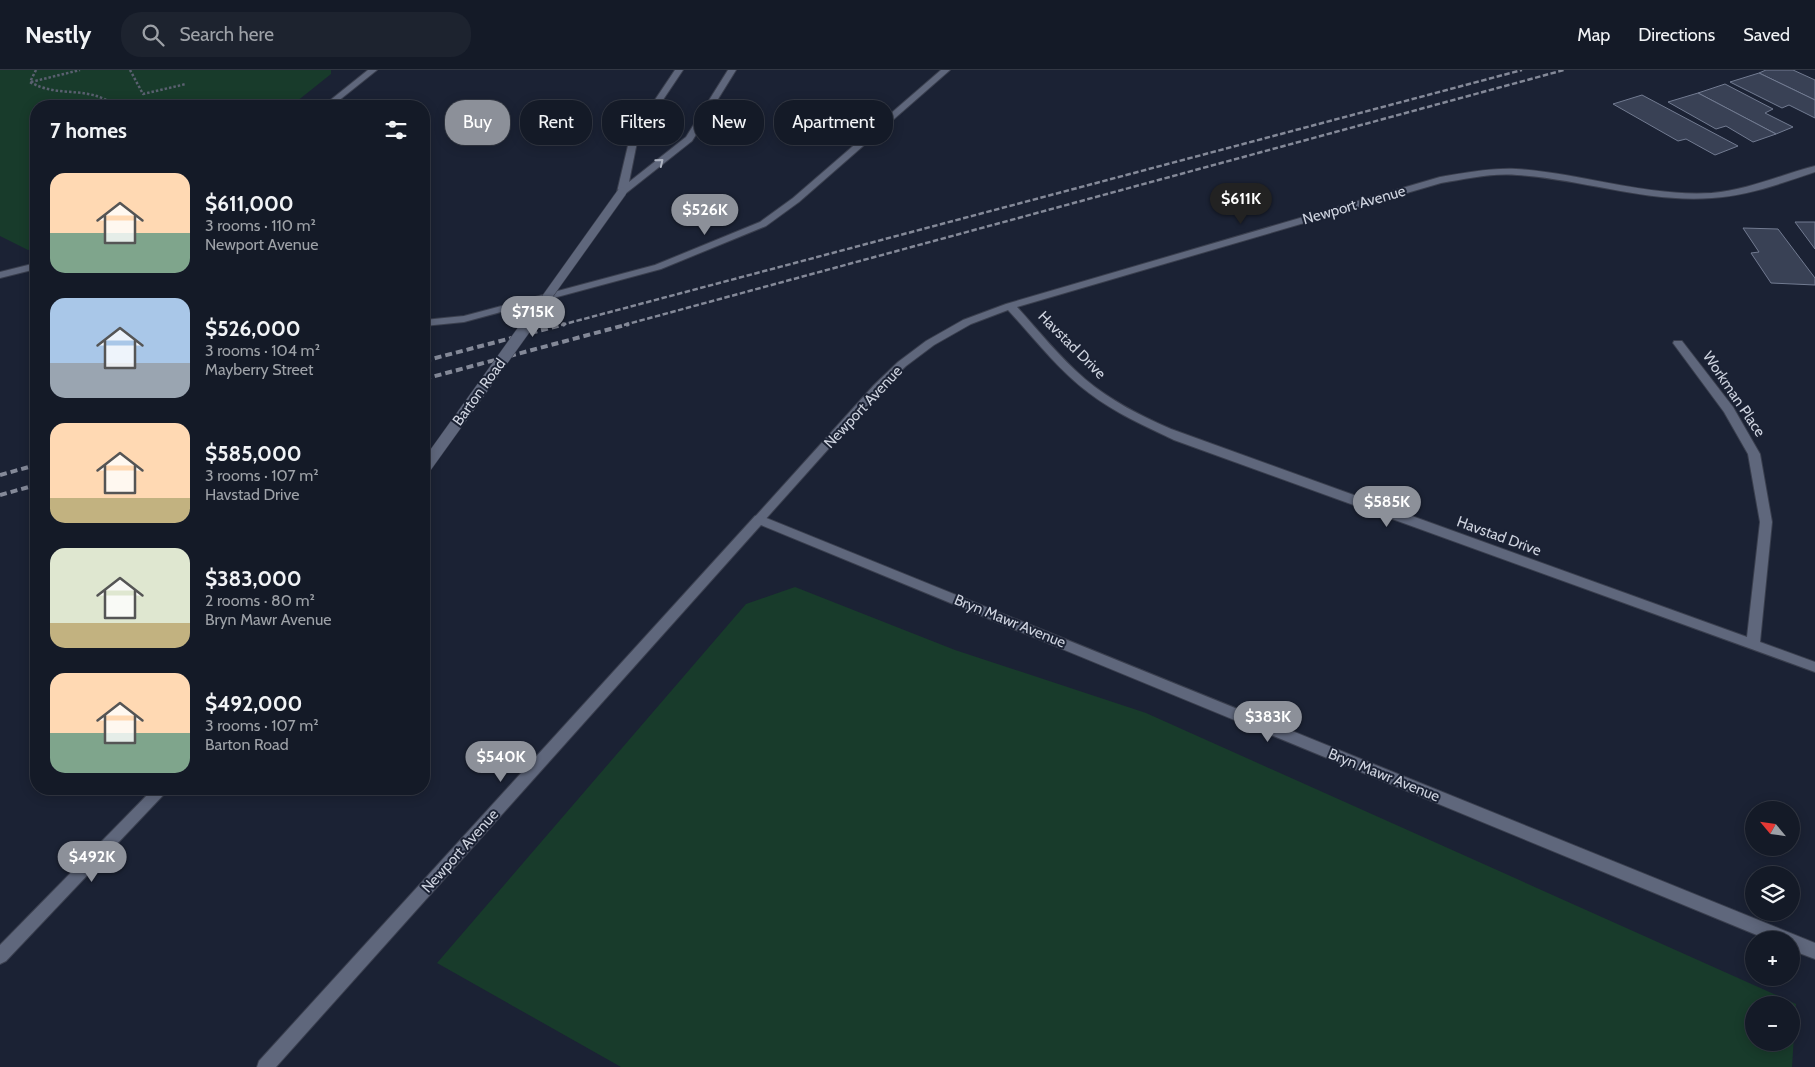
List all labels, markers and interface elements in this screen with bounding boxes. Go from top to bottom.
search box [121,12,471,57]
text: Nestly [25,20,91,49]
icon: search [139,21,167,49]
text: Search here [179,23,274,46]
text: Map [1577,24,1610,46]
text: Directions [1638,24,1715,46]
text: Saved [1743,24,1790,46]
chip: Buy [445,100,510,145]
chip: Rent [520,100,592,145]
chip: Filters [602,100,684,145]
chip: New [694,100,764,145]
chip: Apartment [774,100,893,145]
icon: filters [382,116,410,144]
text: 7 homes [50,118,127,143]
one-way arrow [655,159,664,168]
pin: $611K [1206,182,1276,225]
street label: Newport Avenue [1300,182,1408,228]
text: $611K [1221,189,1261,208]
text: $611,000 [205,191,294,216]
icon: home [90,193,150,253]
pin: $526K [670,194,740,236]
text: $526K [682,200,728,219]
text: 3 rooms · 110 m² [205,216,316,235]
text: Newport Avenue [205,235,318,254]
pin: $715K [498,296,568,338]
text: $715K [512,302,554,321]
street label: Havstad Drive [1034,307,1110,383]
text: $526,000 [205,316,301,341]
icon: home [90,318,150,378]
text: 3 rooms · 104 m² [205,341,320,360]
street label: Workman Place [1699,348,1769,440]
street label: Barton Road [449,355,509,429]
text: Mayberry Street [205,360,313,379]
street label: Newport Avenue [820,362,906,452]
text: $585,000 [205,441,302,466]
icon: home [90,443,150,503]
text: 3 rooms · 107 m² [205,466,319,485]
text: Havstad Drive [205,485,299,504]
pin: $585K [1352,486,1422,528]
text: $585K [1364,492,1410,511]
street label: Havstad Drive [1454,512,1544,560]
text: $383,000 [205,566,302,591]
icon: home [90,568,150,628]
street label: Bryn Mawr Avenue [952,590,1069,652]
text: 2 rooms · 80 m² [205,591,315,610]
text: Bryn Mawr Avenue [205,610,332,629]
text: $492,000 [205,691,302,716]
icon: home [90,693,150,753]
pin: $383K [1233,700,1303,743]
text: $383K [1245,707,1291,726]
text: 3 rooms · 107 m² [205,716,319,735]
text: Barton Road [205,735,289,754]
pin: $540K [466,740,536,783]
street label: Bryn Mawr Avenue [1326,744,1443,806]
text: $540K [476,747,526,766]
north arrow [1745,801,1800,856]
map controls [1745,801,1800,1051]
street label: Newport Avenue [418,805,502,897]
pin: $492K [57,840,127,883]
text: $492K [69,847,115,866]
button: layers [1745,866,1800,921]
button: + [1745,931,1800,986]
button: − [1745,996,1800,1051]

